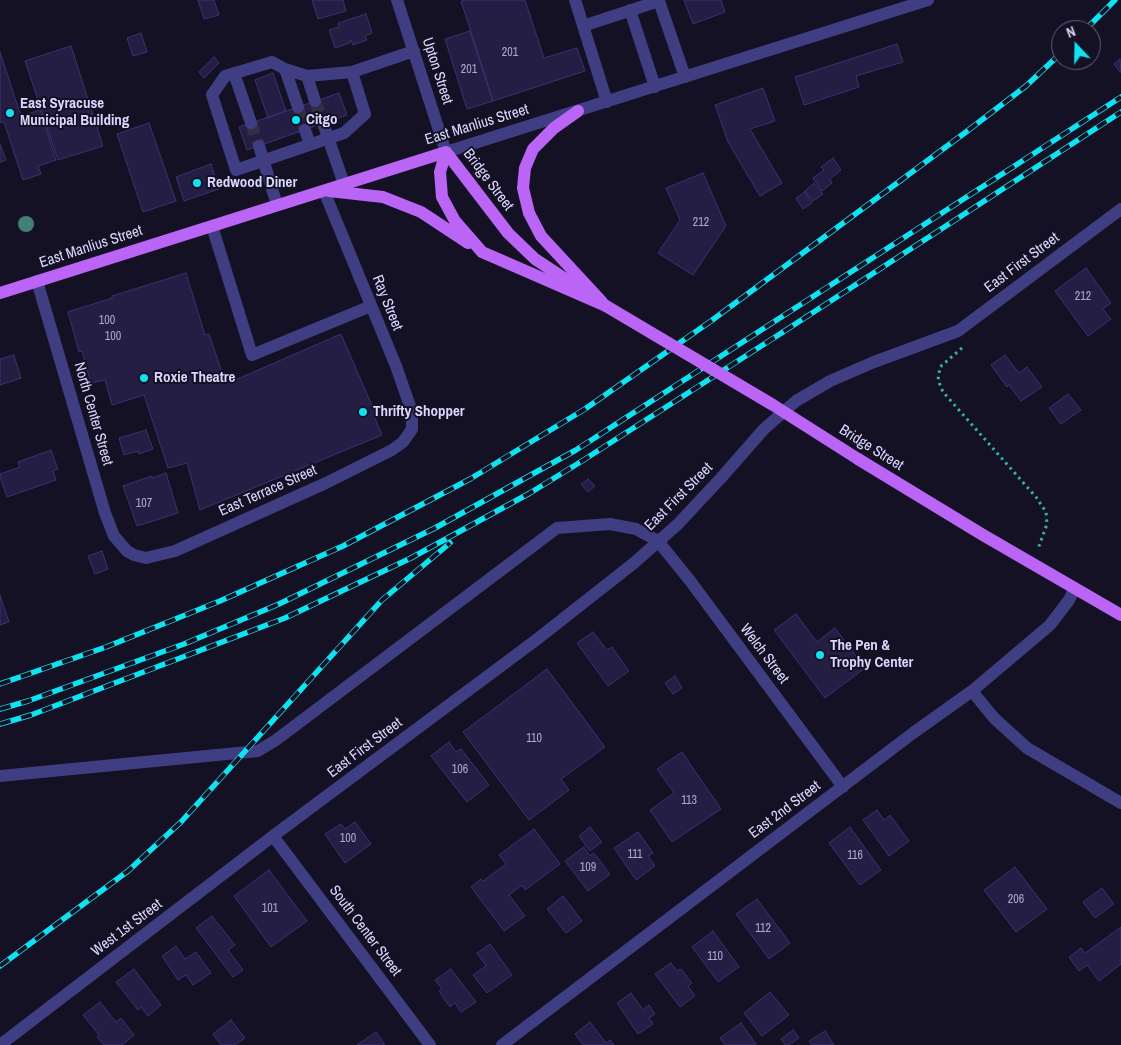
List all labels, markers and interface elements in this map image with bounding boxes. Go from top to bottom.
north arrow [1051,20,1101,70]
text: N [1064,22,1078,42]
street label: Upton Street [418,35,456,107]
house number: 201 [502,46,518,60]
house number: 201 [461,63,477,77]
place label: East Syracuse Municipal Building [20,95,129,130]
street label: East Manlius Street [423,101,531,149]
marker: East Syracuse Municipal Building [4,107,16,119]
place label: Citgo [306,111,337,129]
marker: Citgo [290,114,302,126]
street label: Bridge Street [459,146,517,214]
place label: Redwood Diner [207,174,297,192]
marker: Redwood Diner [191,177,203,189]
house number: 212 [693,216,709,230]
street label: East Manlius Street [37,222,145,272]
street label: East First Street [981,229,1063,297]
street label: Ray Street [368,273,406,333]
house number: 212 [1075,290,1091,304]
house number: 100 [99,314,115,328]
house number: 100 [105,330,121,344]
street label: North Center Street [70,360,116,468]
place label: Roxie Theatre [154,369,235,387]
marker: Roxie Theatre [138,372,150,384]
place label: Thrifty Shopper [373,403,465,421]
marker: Thrifty Shopper [357,406,369,418]
street label: Bridge Street [835,421,907,475]
street label: East First Street [641,459,717,535]
street label: East Terrace Street [216,461,320,521]
house number: 107 [136,497,152,511]
street label: Welch Street [736,621,792,687]
place label: The Pen & Trophy Center [830,637,913,672]
marker: The Pen & Trophy Center [814,649,826,661]
street label: East First Street [324,714,406,782]
house number: 110 [526,732,542,746]
house number: 106 [452,763,468,777]
street label: East 2nd Street [746,777,824,843]
house number: 113 [681,794,697,808]
house number: 100 [340,832,356,846]
house number: 111 [628,848,642,862]
house number: 116 [847,849,863,863]
house number: 109 [580,861,596,875]
street label: South Center Street [325,882,405,980]
house number: 206 [1008,893,1024,907]
street label: West 1st Street [88,896,166,960]
house number: 101 [262,902,278,916]
house number: 112 [755,922,771,936]
house number: 110 [707,950,723,964]

